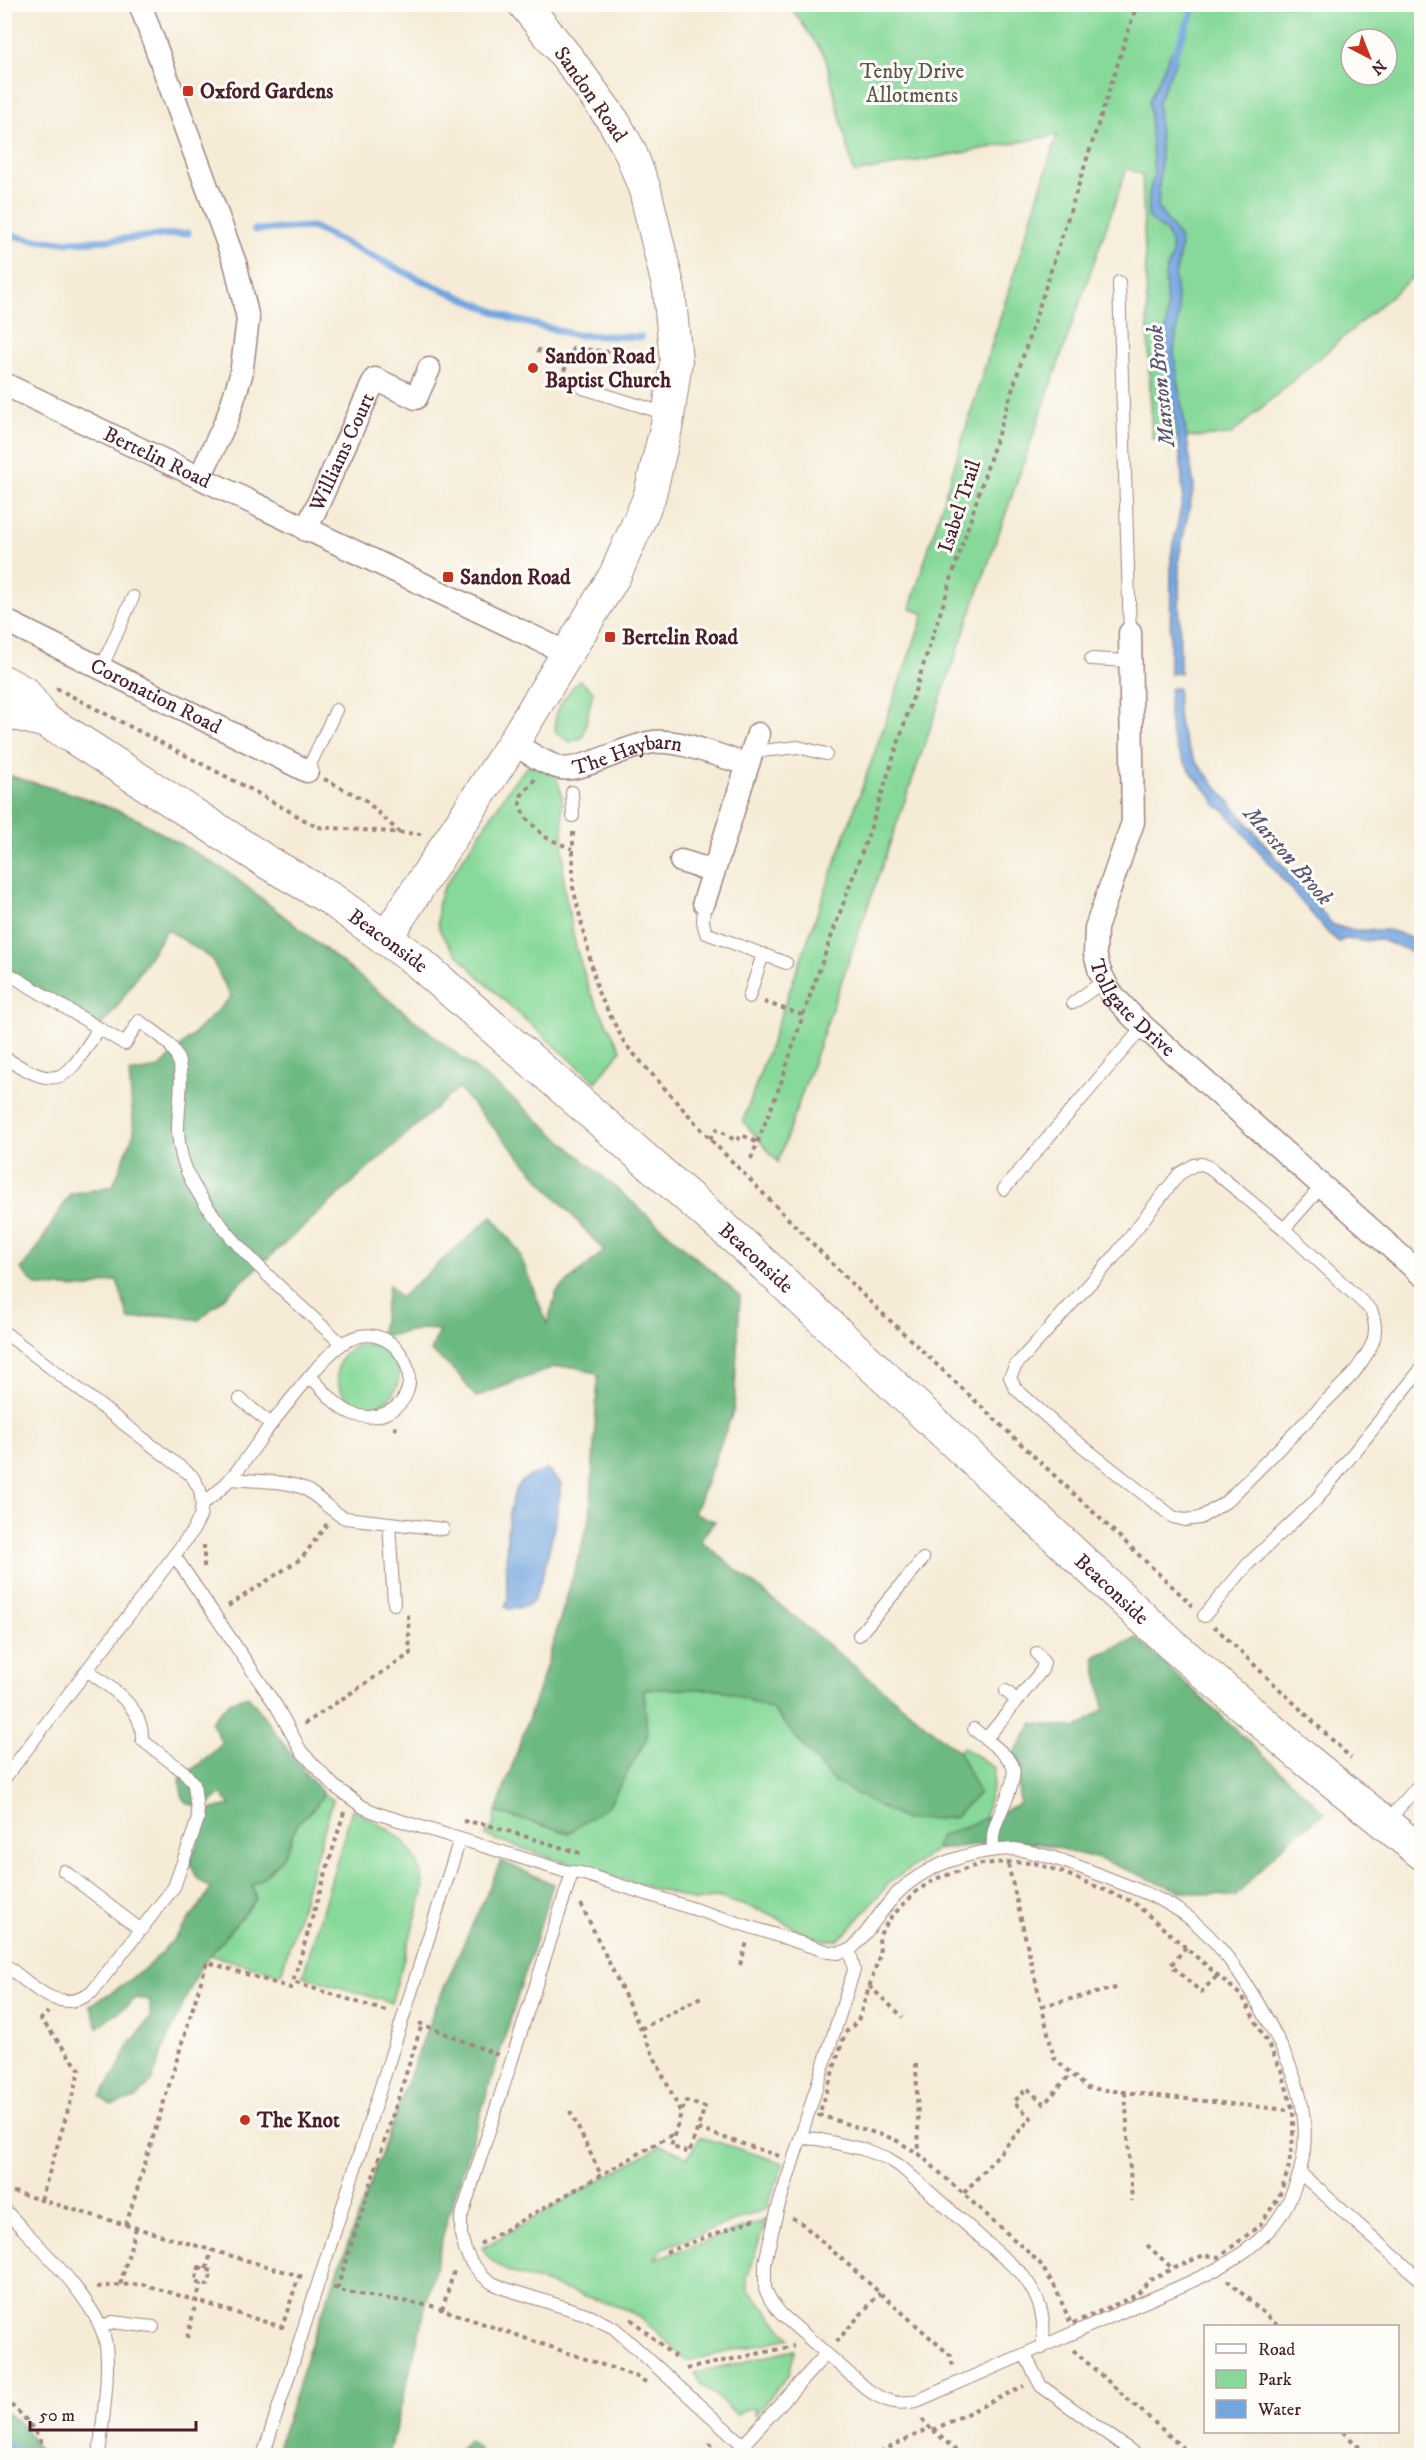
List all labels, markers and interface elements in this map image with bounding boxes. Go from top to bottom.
north arrow [1339,27,1399,87]
street label: Sandon Road [548,42,633,148]
text: N [1367,56,1390,79]
park label: Tenby Drive Allotments [860,59,965,109]
place label: Oxford Gardens [200,79,333,105]
marker: Oxford Gardens [181,84,195,98]
water label: Marston Brook [1142,323,1182,450]
place label: Sandon Road Baptist Church [545,344,672,394]
marker: Sandon Road Baptist Church [526,361,540,375]
street label: Williams Court [304,388,381,517]
street label: Bertelin Road [99,421,215,495]
street label: Isabel Trail [933,456,987,556]
place label: Sandon Road [460,565,571,591]
marker: Sandon Road [441,570,455,584]
place label: Bertelin Road [622,625,738,651]
marker: Bertelin Road [603,630,617,644]
street label: Coronation Road [86,653,226,741]
street label: The Haybarn [569,730,684,782]
water label: Marston Brook [1236,800,1339,912]
street label: Beaconside [343,904,434,979]
street label: Tollgate Drive [1083,956,1181,1063]
street label: Beaconside [713,1218,799,1300]
street label: Beaconside [1069,1549,1154,1631]
place label: The Knot [256,2108,340,2134]
marker: The Knot [238,2113,252,2127]
legend [1204,2325,1399,2433]
text: Road [1258,2339,1295,2361]
text: Park [1258,2369,1292,2391]
scale bar [30,2394,196,2432]
text: Water [1257,2399,1301,2421]
text: 50 m [39,2405,75,2427]

